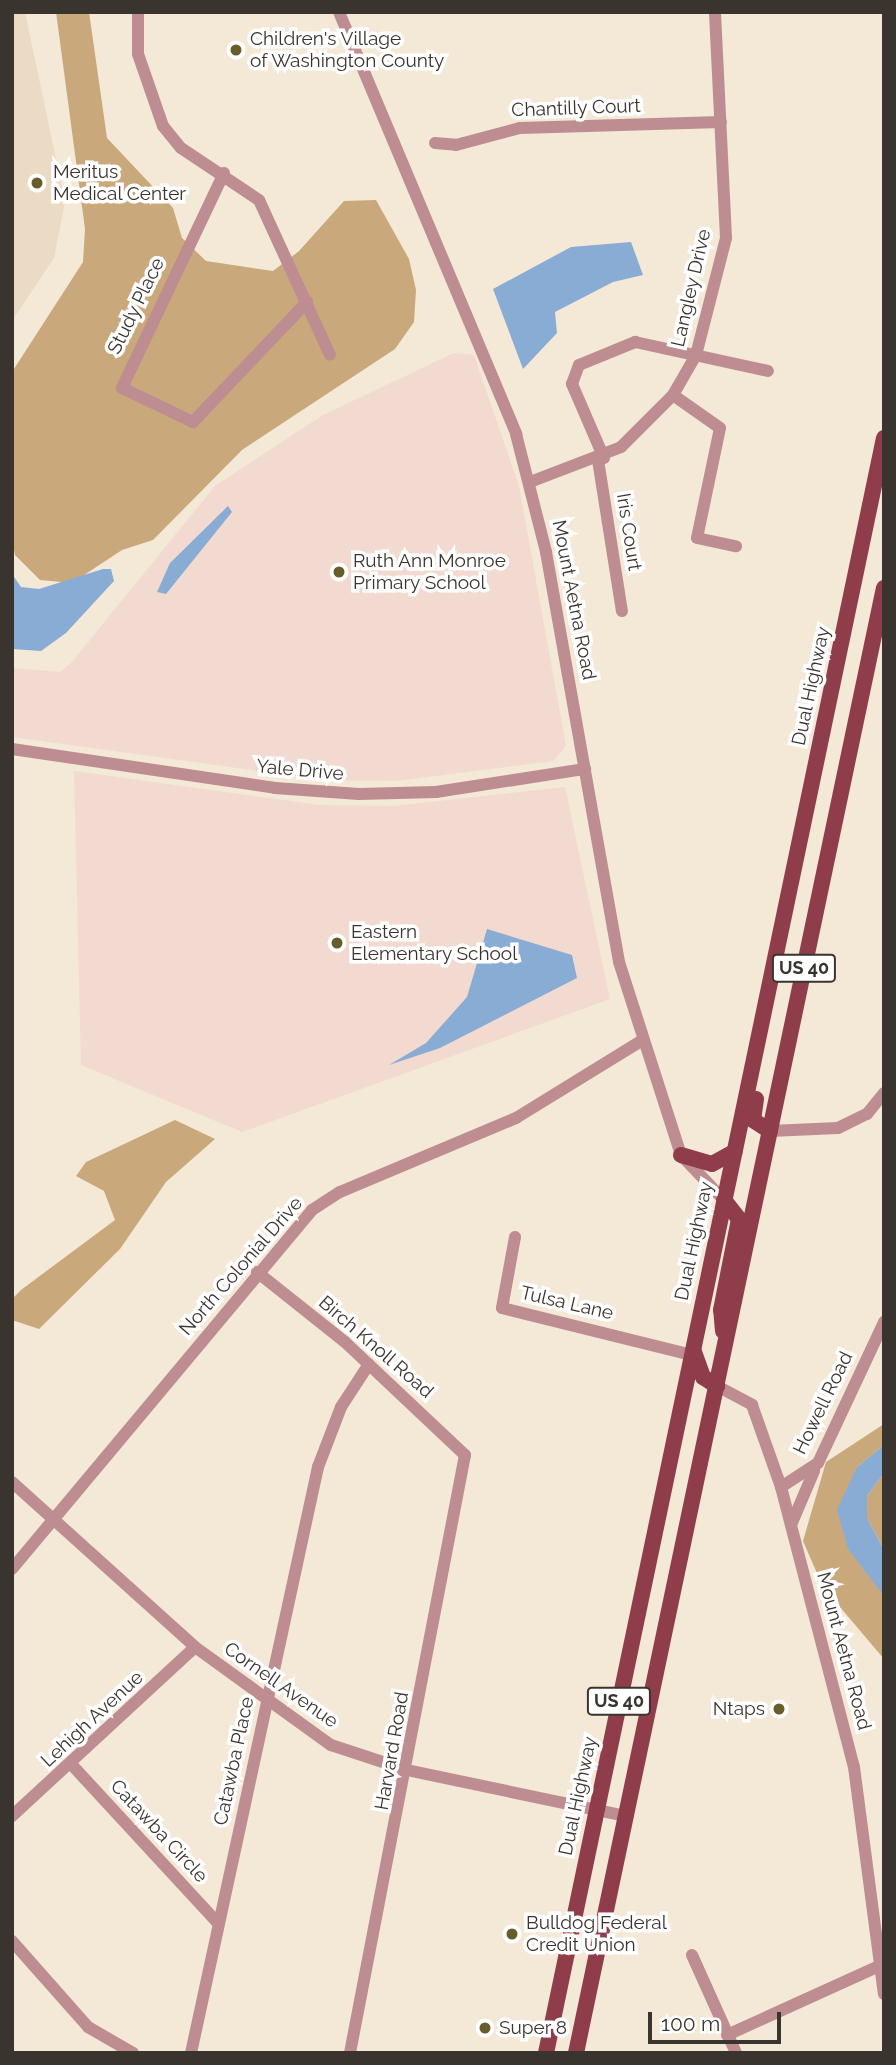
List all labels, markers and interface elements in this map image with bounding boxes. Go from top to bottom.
place label: Children's Village of Washington County [250,28,445,72]
marker: Children's Village of Washington County [228,42,244,58]
street label: Chantilly Court [511,94,641,122]
place label: Meritus Medical Center [53,161,187,205]
marker: Meritus Medical Center [27,173,47,193]
street label: Langley Drive [666,227,716,349]
street label: Study Place [103,254,169,358]
street label: Iris Court [612,492,646,572]
street label: Mount Aetna Road [547,518,601,682]
place label: Ruth Ann Monroe Primary School [353,550,506,594]
marker: Ruth Ann Monroe Primary School [331,564,347,580]
street label: Dual Highway [787,624,835,748]
street label: Yale Drive [255,755,345,785]
place label: Eastern Elementary School [351,921,518,965]
marker: Eastern Elementary School [329,935,345,951]
road number: US 40 [771,953,837,982]
street label: Dual Highway [670,1179,718,1303]
street label: North Colonial Drive [174,1192,308,1340]
street label: Tulsa Lane [518,1281,616,1325]
street label: Birch Knoll Road [314,1291,438,1403]
street label: Howell Road [788,1348,858,1458]
street label: Mount Aetna Road [812,1569,876,1733]
street label: Cornell Avenue [219,1637,343,1733]
street label: Lehigh Avenue [36,1666,148,1772]
road number: US 40 [586,1686,652,1716]
street label: Harvard Road [370,1690,414,1812]
street label: Catawba Place [209,1695,259,1827]
place label: Ntaps [713,1698,765,1720]
marker: Ntaps [771,1701,787,1717]
street label: Dual Highway [554,1734,602,1858]
street label: Catawba Circle [106,1775,212,1887]
place label: Bulldog Federal Credit Union [526,1912,667,1956]
marker: Bulldog Federal Credit Union [504,1926,520,1942]
scale bar [651,1998,784,2042]
text: 100 m [661,2011,720,2036]
place label: Super 8 [499,2017,567,2039]
marker: Super 8 [477,2020,493,2036]

